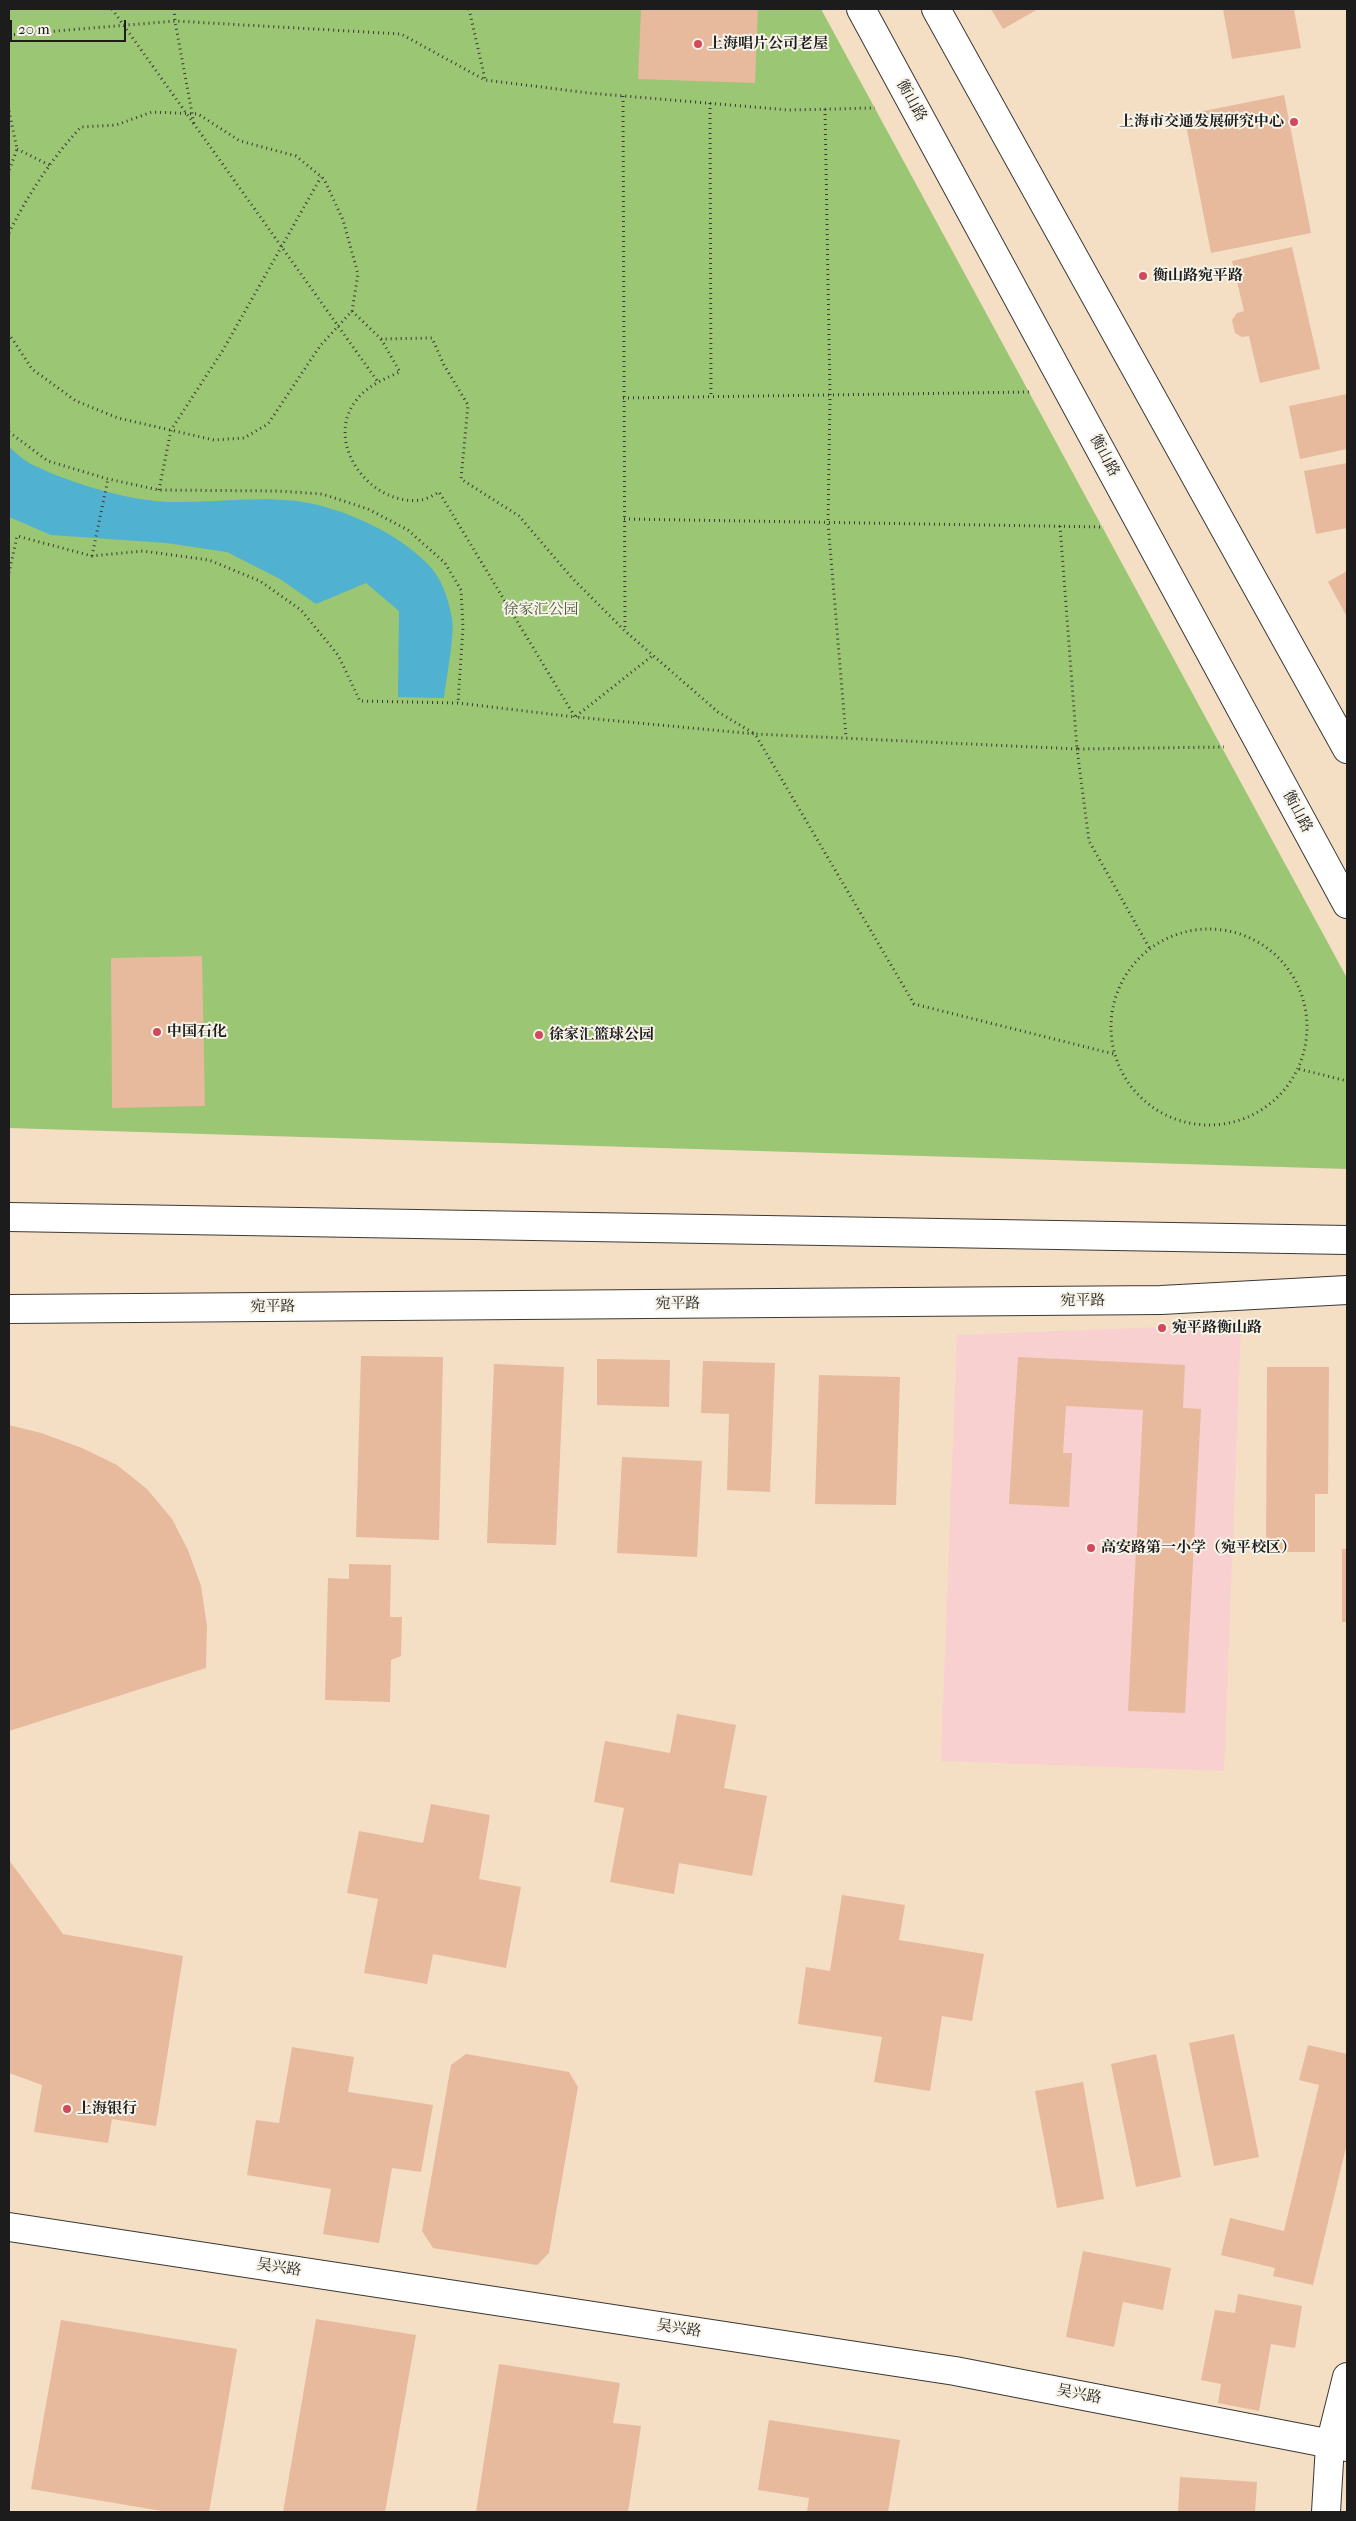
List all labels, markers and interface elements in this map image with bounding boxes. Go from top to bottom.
scale bar [12,10,129,42]
text: 20 m [18,20,50,38]
place label: 上海唱片公司老屋 [708,35,828,53]
marker: 上海唱片公司老屋 [692,38,704,50]
street label: 衡山路 [892,77,930,125]
place label: 上海市交通发展研究中心 [1119,113,1284,131]
marker: 上海市交通发展研究中心 [1288,116,1300,128]
place label: 衡山路宛平路 [1153,267,1243,285]
marker: 衡山路宛平路 [1137,270,1149,282]
street label: 衡山路 [1085,432,1123,480]
park label: 徐家汇公园 [504,601,578,619]
street label: 衡山路 [1278,788,1316,836]
place label: 中国石化 [167,1023,227,1041]
marker: 中国石化 [151,1026,163,1038]
place label: 徐家汇篮球公园 [549,1026,654,1044]
marker: 徐家汇篮球公园 [533,1029,545,1041]
street label: 宛平路 [1061,1292,1105,1310]
street label: 宛平路 [656,1295,700,1313]
street label: 宛平路 [251,1298,295,1316]
place label: 宛平路衡山路 [1172,1319,1262,1337]
marker: 宛平路衡山路 [1156,1322,1168,1334]
place label: 高安路第一小学（宛平校区） [1101,1539,1296,1557]
marker: 高安路第一小学（宛平校区） [1085,1542,1097,1554]
place label: 上海银行 [77,2100,137,2118]
marker: 上海银行 [61,2103,73,2115]
street label: 吴兴路 [255,2256,303,2280]
street label: 吴兴路 [655,2317,703,2341]
street label: 吴兴路 [1055,2382,1103,2408]

